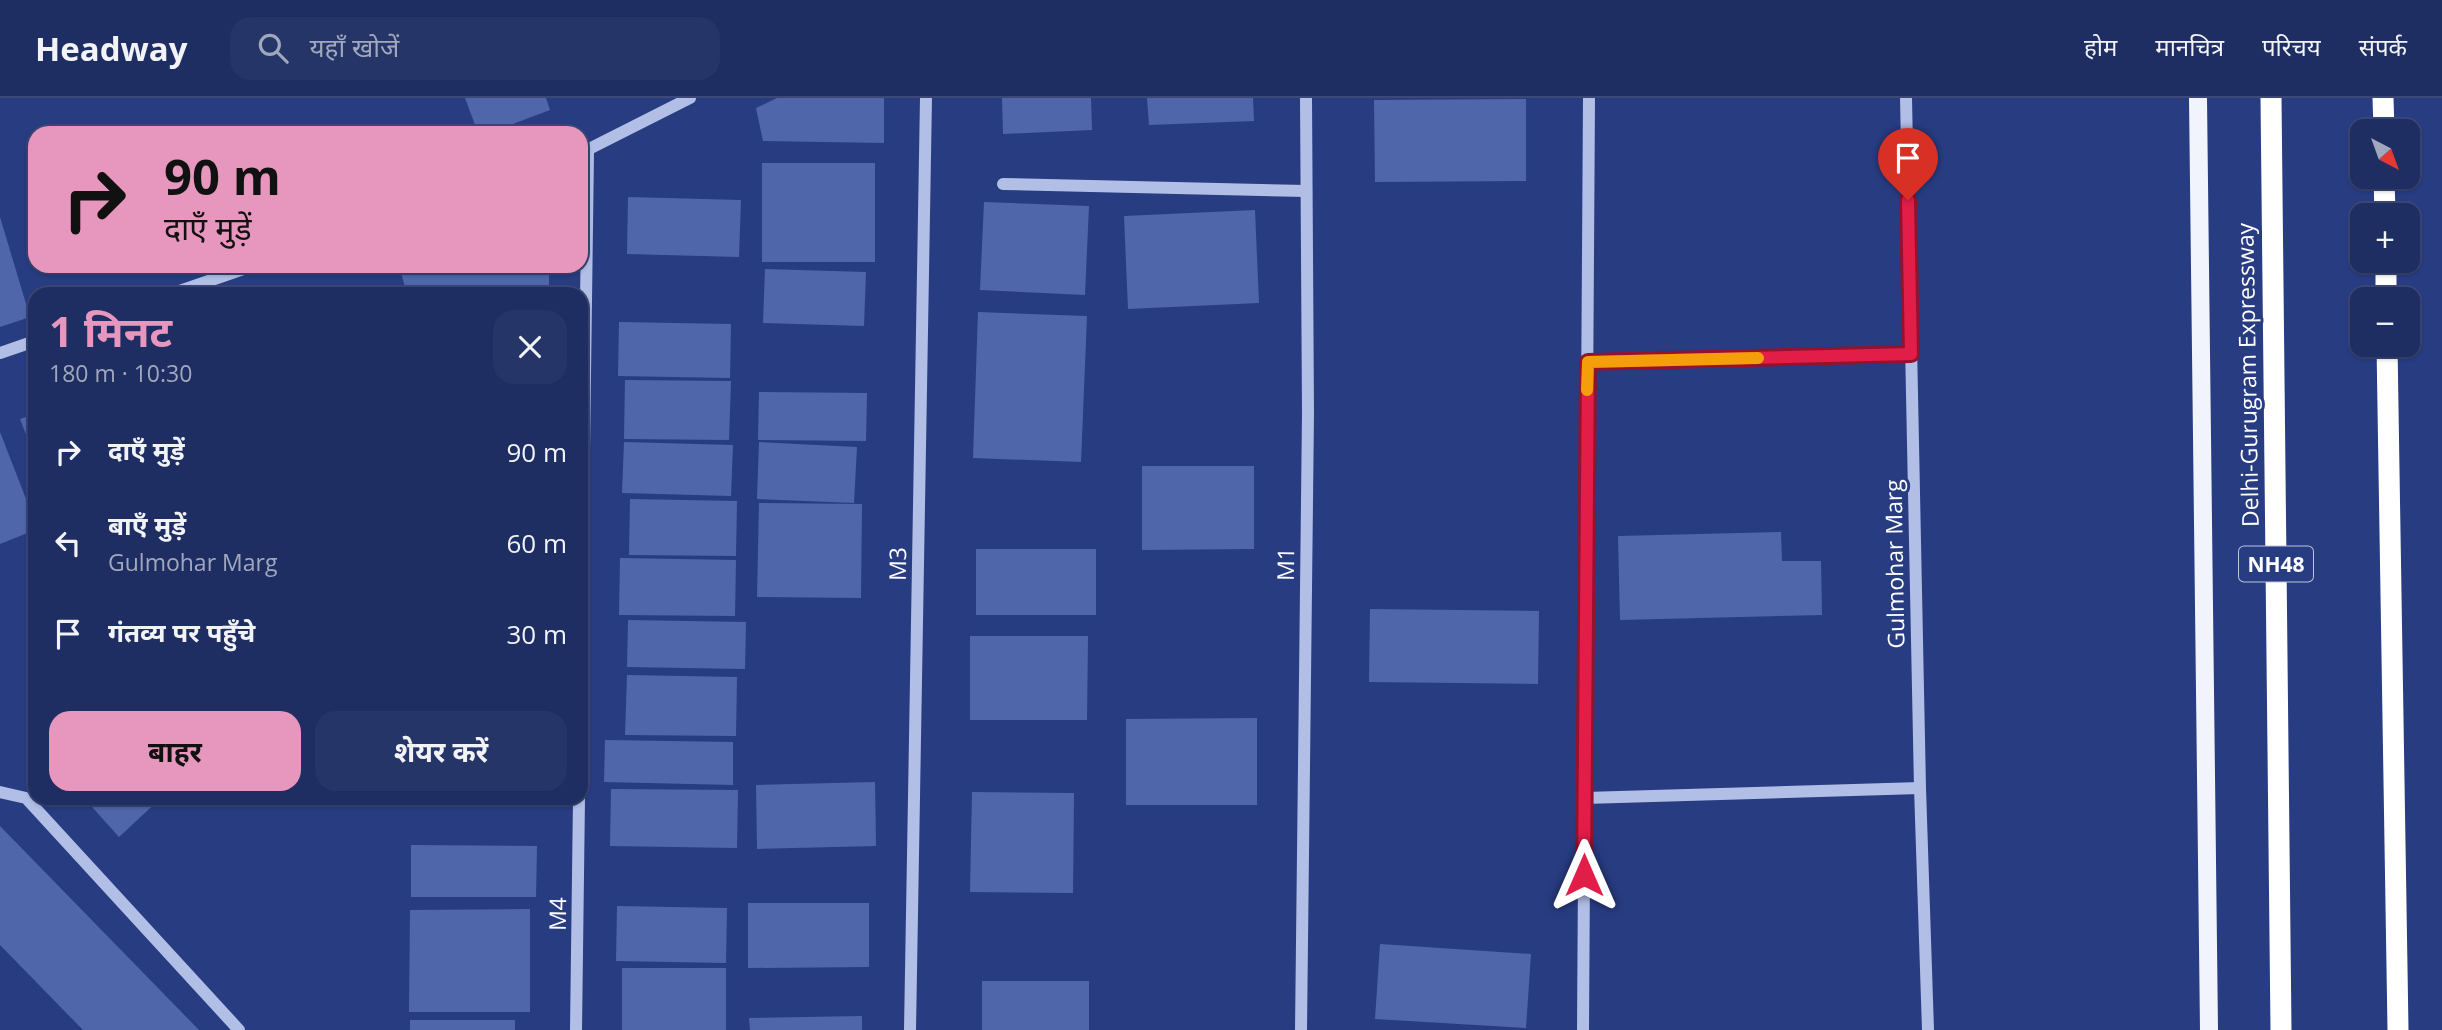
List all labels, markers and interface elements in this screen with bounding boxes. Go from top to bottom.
search box [230,17,720,80]
text: Headway [35,26,188,71]
icon: search [254,29,292,67]
text: यहाँ खोजें [310,29,399,65]
text: होम [2084,30,2117,63]
text: मानचित्र [2155,30,2224,63]
text: परिचय [2262,30,2321,63]
text: संपर्क [2359,30,2407,63]
north arrow [2350,119,2420,189]
map controls [2350,119,2420,357]
pin [1878,128,1938,200]
icon: arrive [1889,139,1927,177]
text: 90 m [164,143,281,209]
icon: right [49,154,140,245]
button: + [2350,203,2420,273]
text: दाएँ मुड़ें [164,206,252,249]
street label: Delhi-Gurugram Expressway [2228,222,2266,527]
button: − [2350,287,2420,357]
text: 1 मिनट [49,302,172,359]
button: close [493,310,567,384]
text: 180 m · 10:30 [49,357,192,389]
text: दाएँ मुड़ें [108,432,185,468]
icon: right [49,433,87,471]
text: 90 m [506,434,567,470]
street label: Gulmohar Marg [1877,479,1911,649]
text: बाएँ मुड़ें [108,507,186,543]
icon: left [49,524,87,562]
text: 60 m [506,525,567,561]
text: Gulmohar Marg [108,546,277,578]
road number: NH48 [2239,546,2313,582]
street label: M3 [881,547,913,581]
street label: M1 [1269,547,1301,581]
text: गंतव्य पर पहुँचे [108,614,255,650]
icon: arrive [49,615,87,653]
text: 30 m [506,616,567,652]
button: बाहर [49,711,301,791]
button: शेयर करें [315,711,567,791]
position arrow [1547,838,1621,912]
street label: M4 [541,897,573,931]

